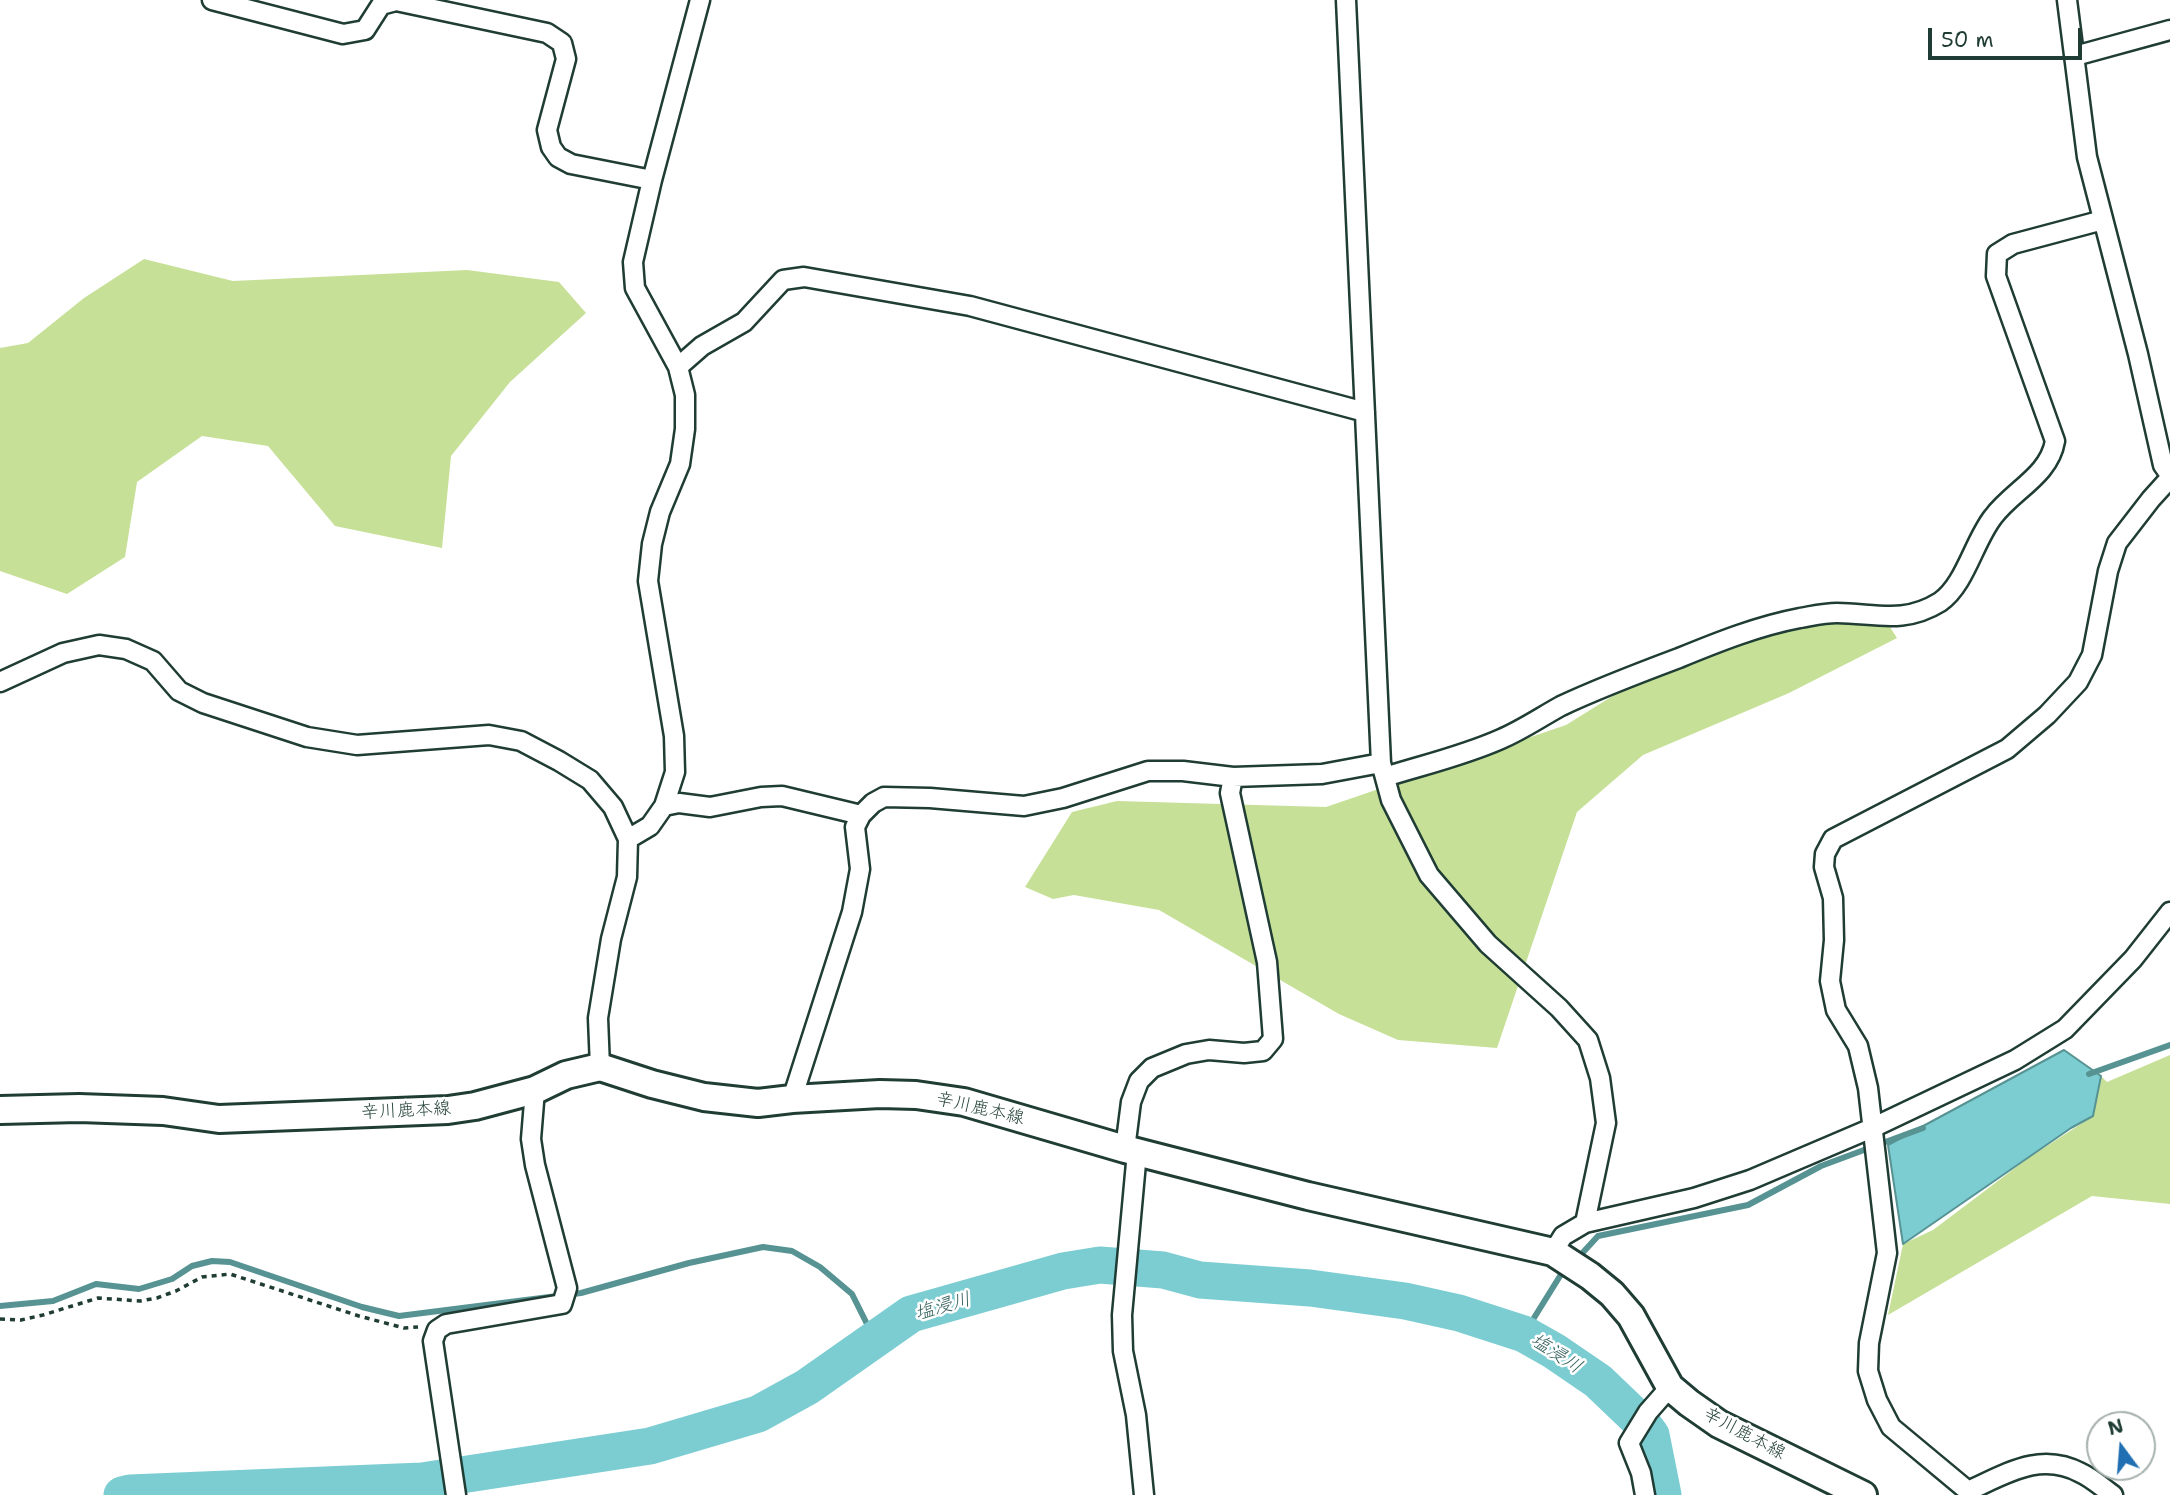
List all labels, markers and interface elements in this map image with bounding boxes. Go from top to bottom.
scale bar [1932,14,2086,58]
text: 50 m [1941,26,1994,54]
street label: 辛川鹿本線 [934,1088,1026,1130]
street label: 辛川鹿本線 [360,1098,452,1124]
water label: 塩浸川 [912,1288,974,1326]
water label: 塩浸川 [1526,1329,1586,1379]
street label: 辛川鹿本線 [1699,1403,1789,1465]
north arrow [2086,1411,2156,1481]
text: N [2105,1413,2126,1441]

